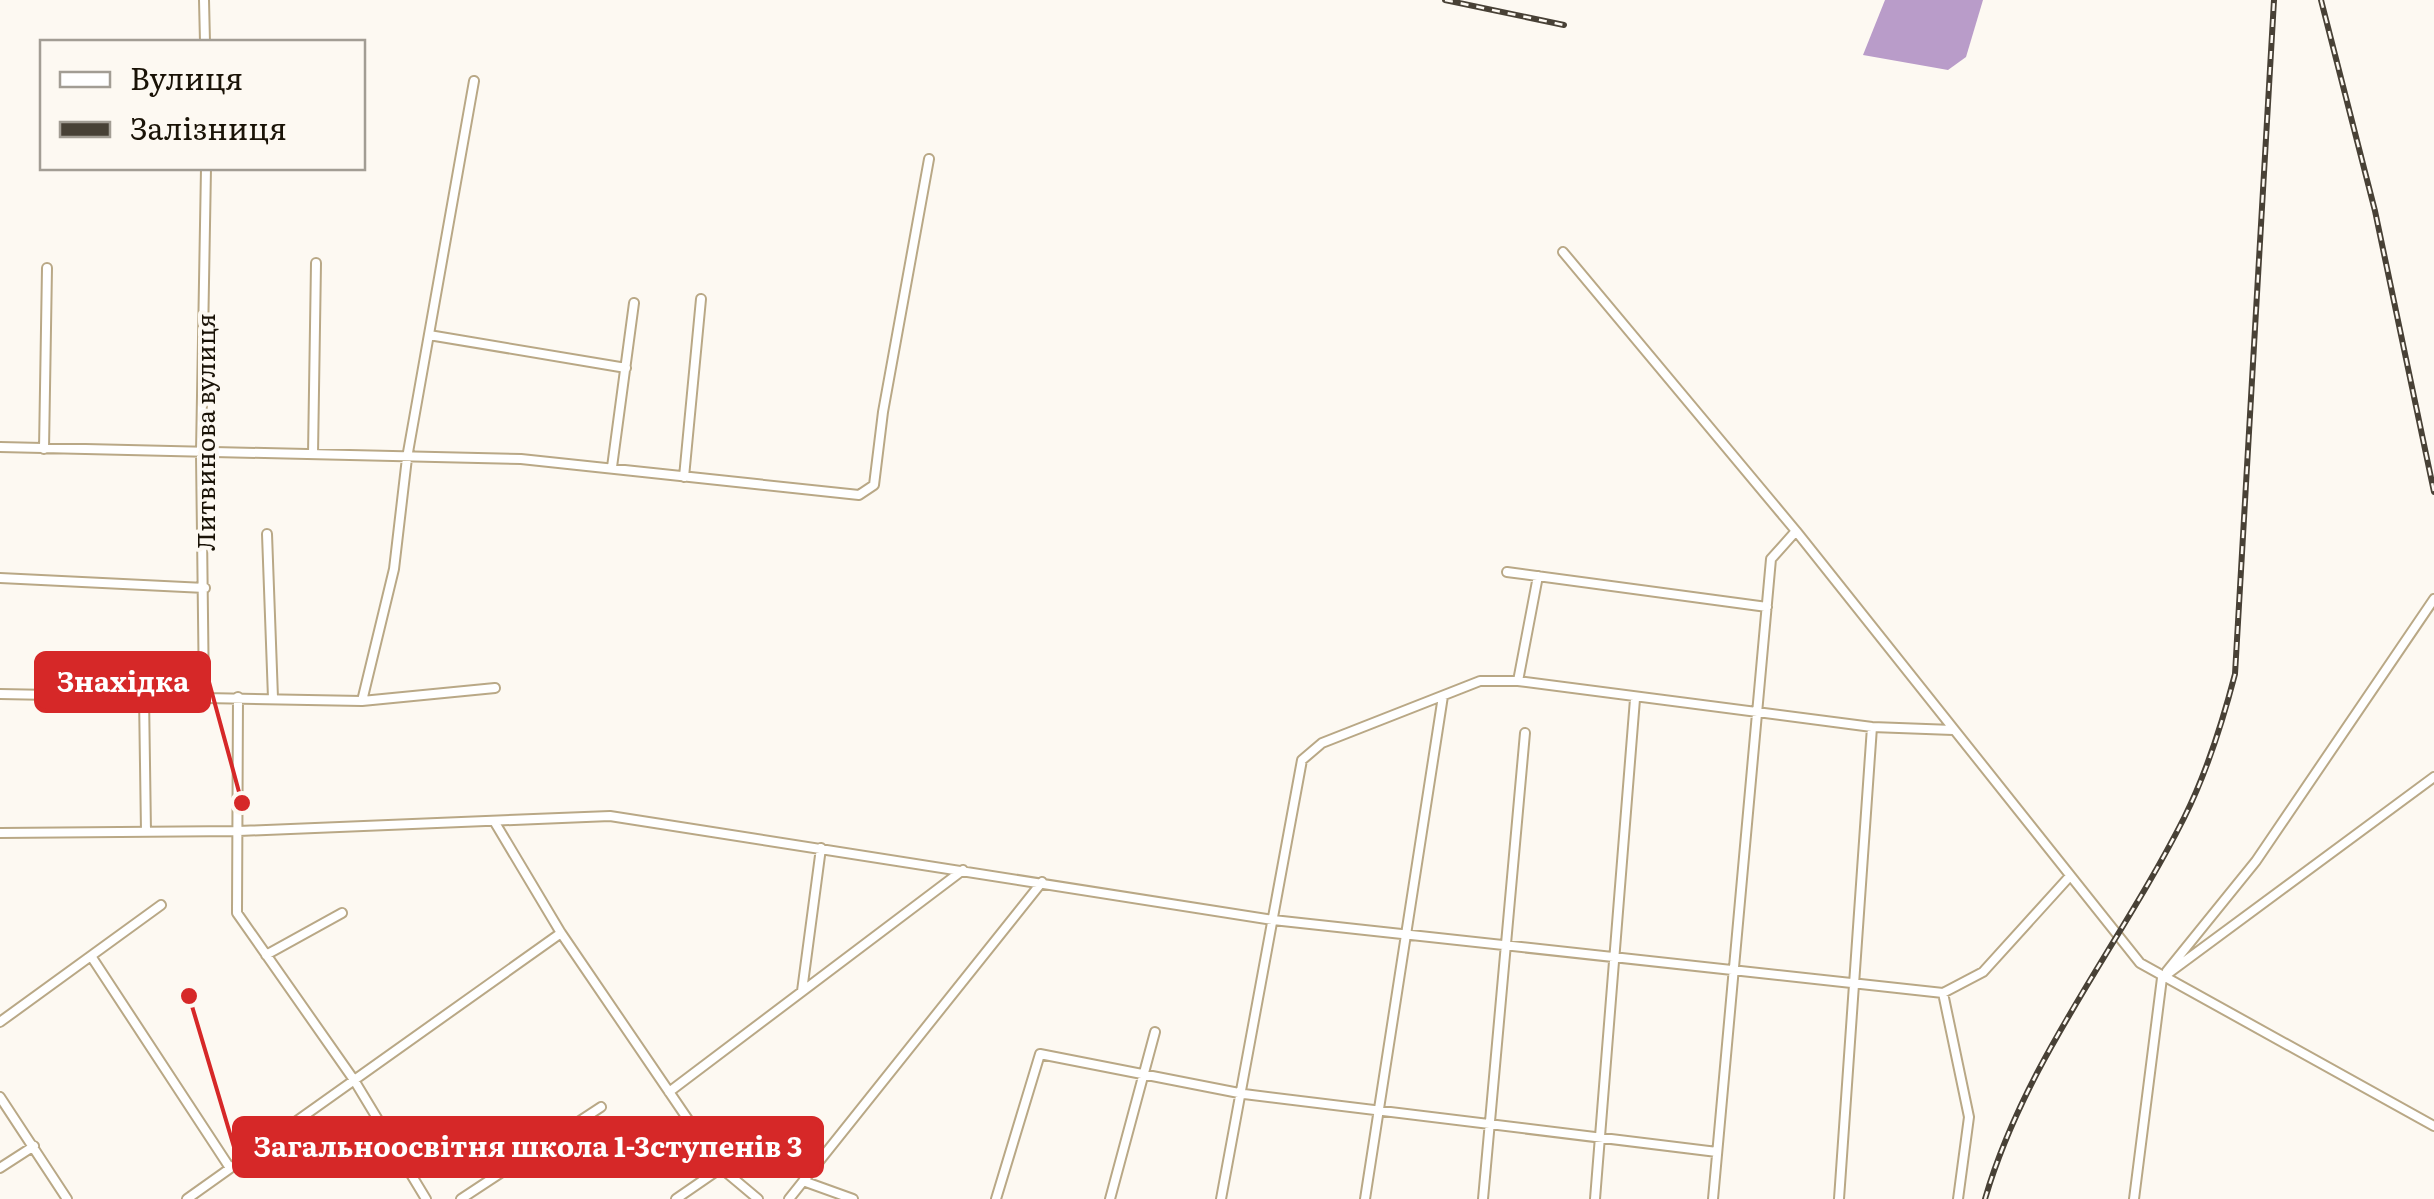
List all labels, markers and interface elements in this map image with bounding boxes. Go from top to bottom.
legend [40,40,365,170]
text: Вулиця [130,55,243,99]
text: Залізниця [130,105,287,149]
street label: Литвинова вулиця [186,313,223,551]
callout: Знахідка [36,653,209,711]
text: Знахідка [57,659,190,701]
callout: Загальноосвiтня школа 1-3ступенiв 3 [234,1118,822,1176]
text: Загальноосвiтня школа 1-3ступенiв 3 [254,1124,802,1166]

